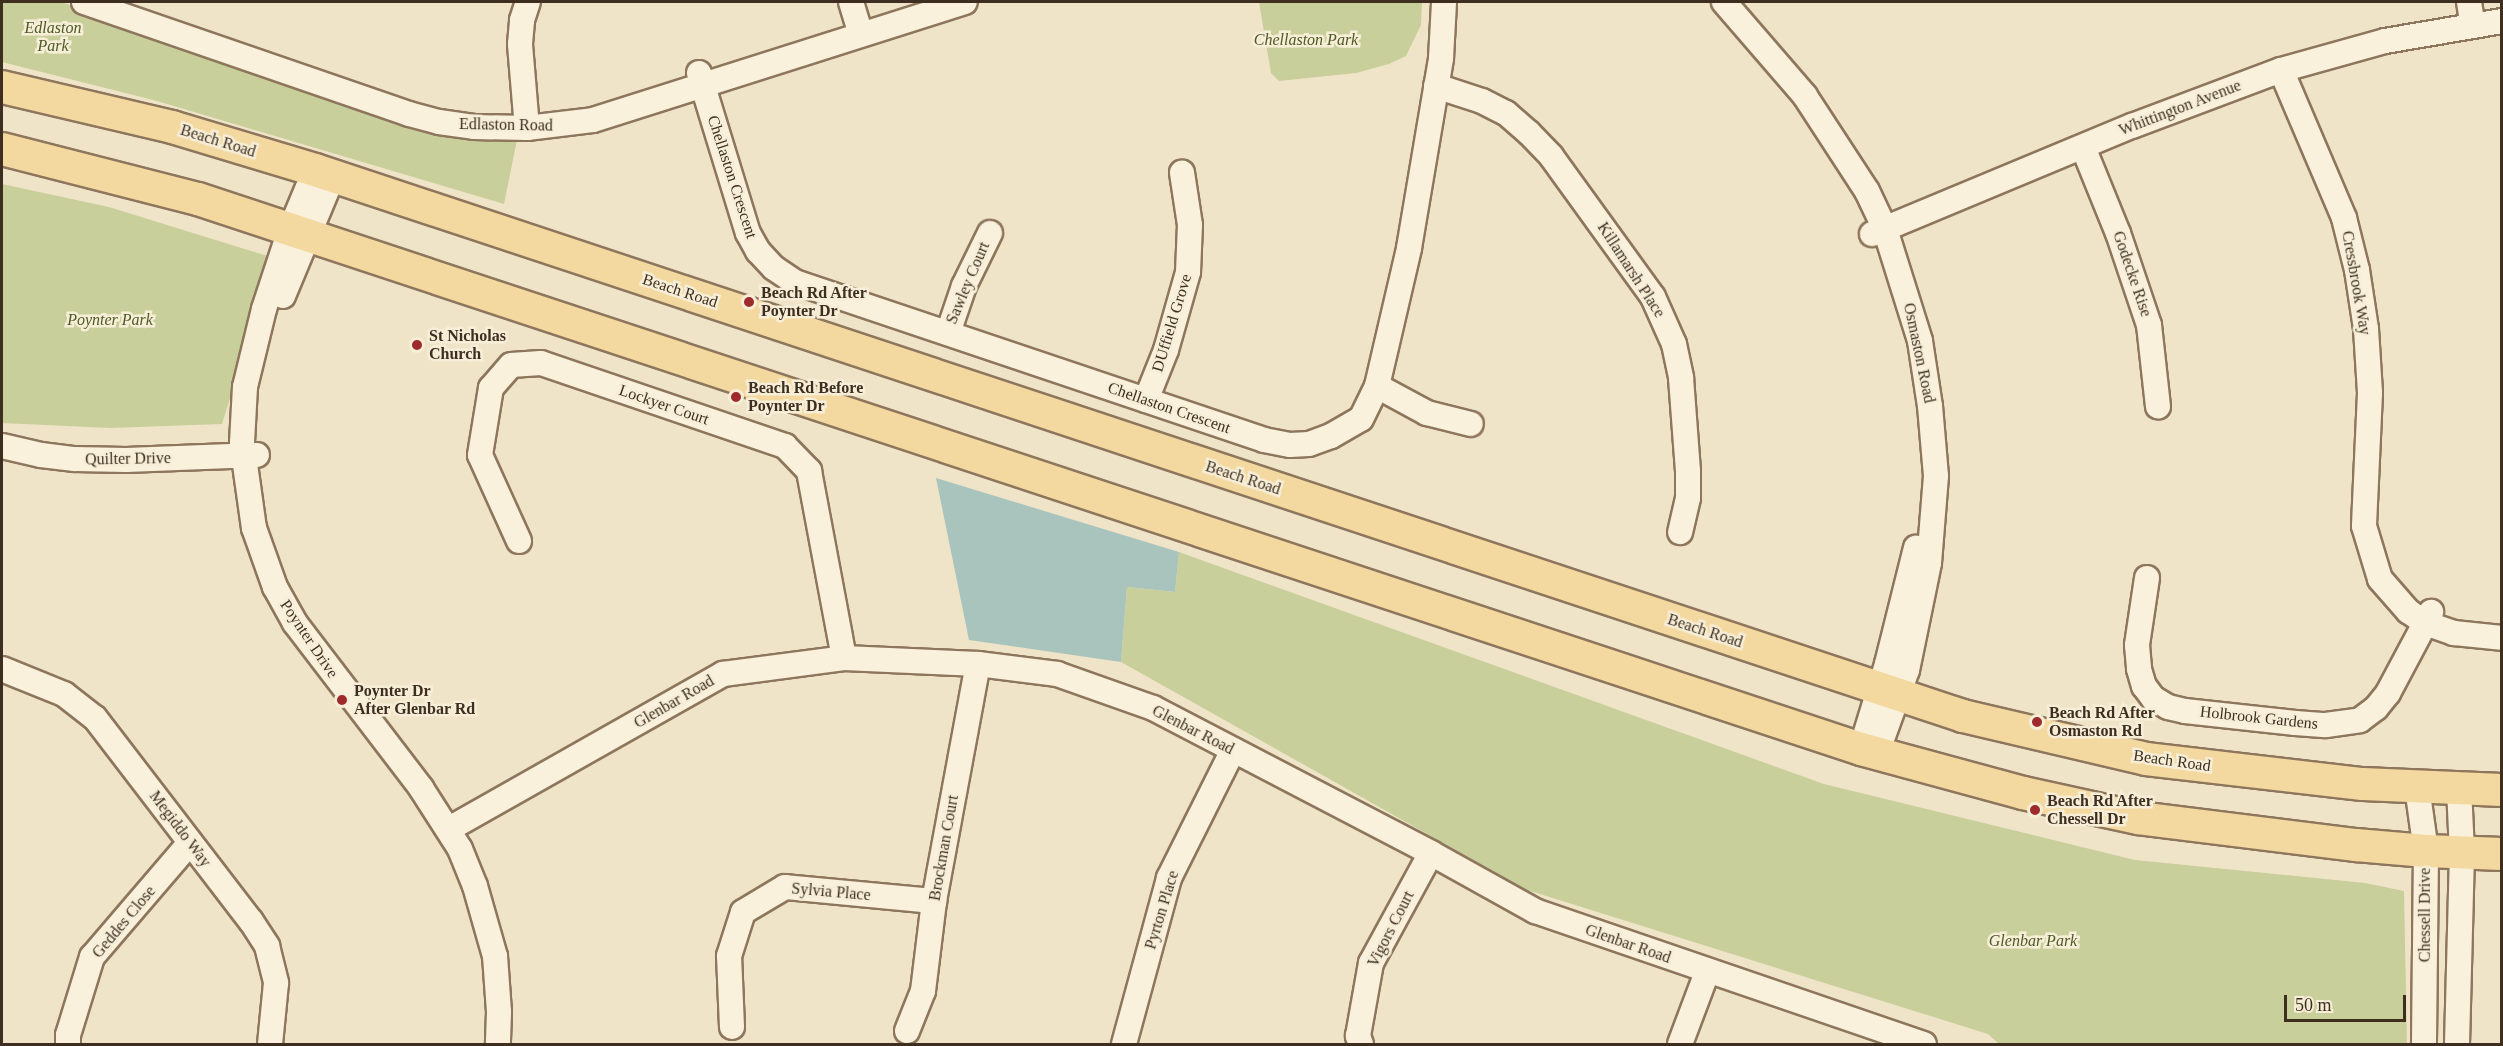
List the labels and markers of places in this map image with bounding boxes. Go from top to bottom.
place label: Beach Rd After Poynter Dr [761,283,868,321]
marker: Beach Rd After Poynter Dr [742,295,756,309]
place label: St Nicholas Church [429,326,506,364]
marker: St Nicholas Church [410,338,424,352]
place label: Beach Rd Before Poynter Dr [748,378,863,416]
marker: Beach Rd Before Poynter Dr [729,390,743,404]
place label: Poynter Dr After Glenbar Rd [354,681,476,719]
marker: Poynter Dr After Glenbar Rd [335,693,349,707]
place label: Beach Rd After Osmaston Rd [2049,703,2156,741]
marker: Beach Rd After Osmaston Rd [2030,715,2044,729]
place label: Beach Rd After Chessell Dr [2047,791,2154,829]
marker: Beach Rd After Chessell Dr [2028,803,2042,817]

